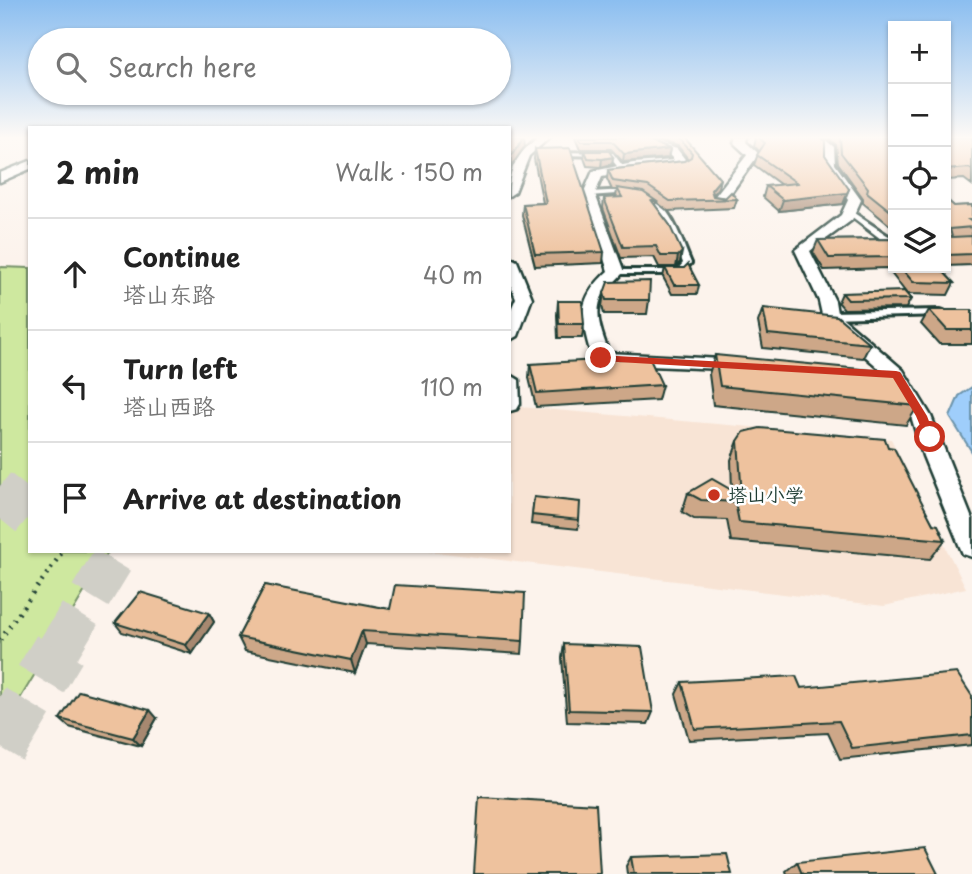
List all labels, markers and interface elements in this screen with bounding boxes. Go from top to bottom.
map controls [888,21,951,273]
button: + [888,21,951,84]
search box [28,28,511,105]
text: Search here [108,47,257,86]
icon: search [52,48,90,86]
button: − [888,84,951,147]
button: locate [888,147,951,210]
text: 2 min [56,149,140,194]
text: Walk · 150 m [335,154,483,189]
button: layers [888,210,951,273]
text: Continue [123,237,240,276]
icon: ahead [56,255,94,293]
text: 40 m [423,257,483,292]
text: 塔山东路 [123,276,215,311]
route end [585,342,616,373]
text: Turn left [123,349,238,388]
icon: left [56,367,94,405]
text: 110 m [421,369,483,404]
text: 塔山西路 [123,388,215,423]
route start [914,421,945,452]
icon: arrive [56,479,94,517]
text: Arrive at destination [123,479,402,518]
place label: 塔山小学 [728,480,804,508]
marker: 塔山小学 [706,487,722,503]

